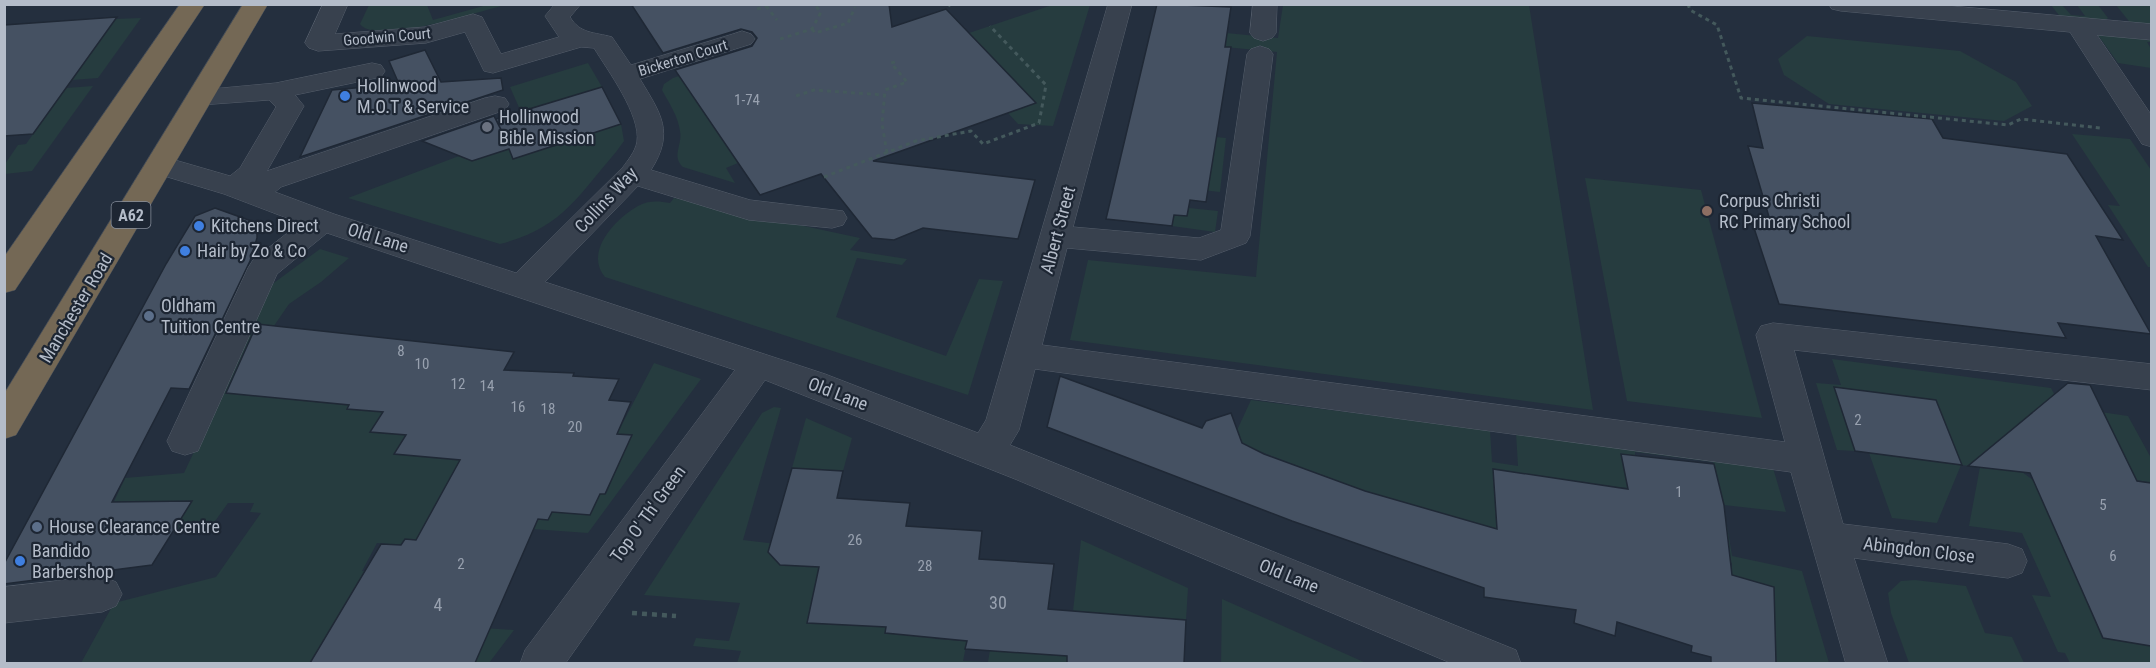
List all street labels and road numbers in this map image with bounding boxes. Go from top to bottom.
street label: Goodwin Court [342,24,432,50]
street label: Bickerton Court [636,36,730,80]
street label: Collins Way [570,162,642,237]
street label: Albert Street [1036,184,1079,276]
road number: A62 [112,202,150,228]
street label: Old Lane [345,218,411,257]
street label: Manchester Road [35,249,117,366]
street label: Old Lane [805,373,871,415]
street label: Top O' Th' Green [606,461,690,566]
street label: Abingdon Close [1862,532,1976,567]
street label: Old Lane [1256,554,1322,597]

